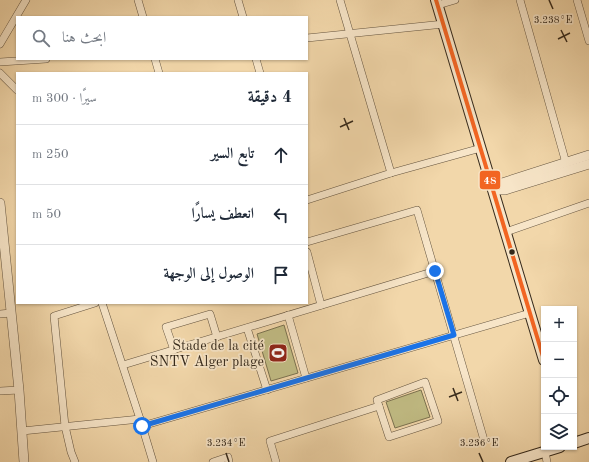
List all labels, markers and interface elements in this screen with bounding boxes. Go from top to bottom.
text: 3.238°E [534,15,572,25]
search box [16,16,308,60]
icon: search [30,27,52,49]
text: ابحث هنا [62,31,106,46]
text: 4 دقيقة [248,89,292,106]
text: سيرًا · 300 m [32,92,97,105]
icon: ahead [270,144,292,166]
text: تابع السير [211,147,254,162]
text: 250 m [32,148,69,161]
line badge: 48 [479,170,501,190]
text: 48 [484,176,496,187]
icon: left [270,204,292,226]
text: انعطف يسارًا [192,207,254,222]
text: 50 m [32,208,61,221]
unlabelled marker [507,247,517,257]
route end [426,262,444,280]
icon: arrive [270,264,292,286]
text: الوصول إلى الوجهة [163,267,254,282]
map controls [541,306,577,450]
button: + [541,306,577,342]
place label: Stade de la cité SNTV Alger plage [150,339,264,369]
sports icon: Stade de la cité SNTV Alger plage [267,342,289,364]
button: − [541,342,577,378]
button: locate [541,378,577,414]
button: layers [541,414,577,450]
route start [133,417,151,435]
text: 3.234°E [207,438,245,448]
text: 3.236°E [460,438,498,448]

